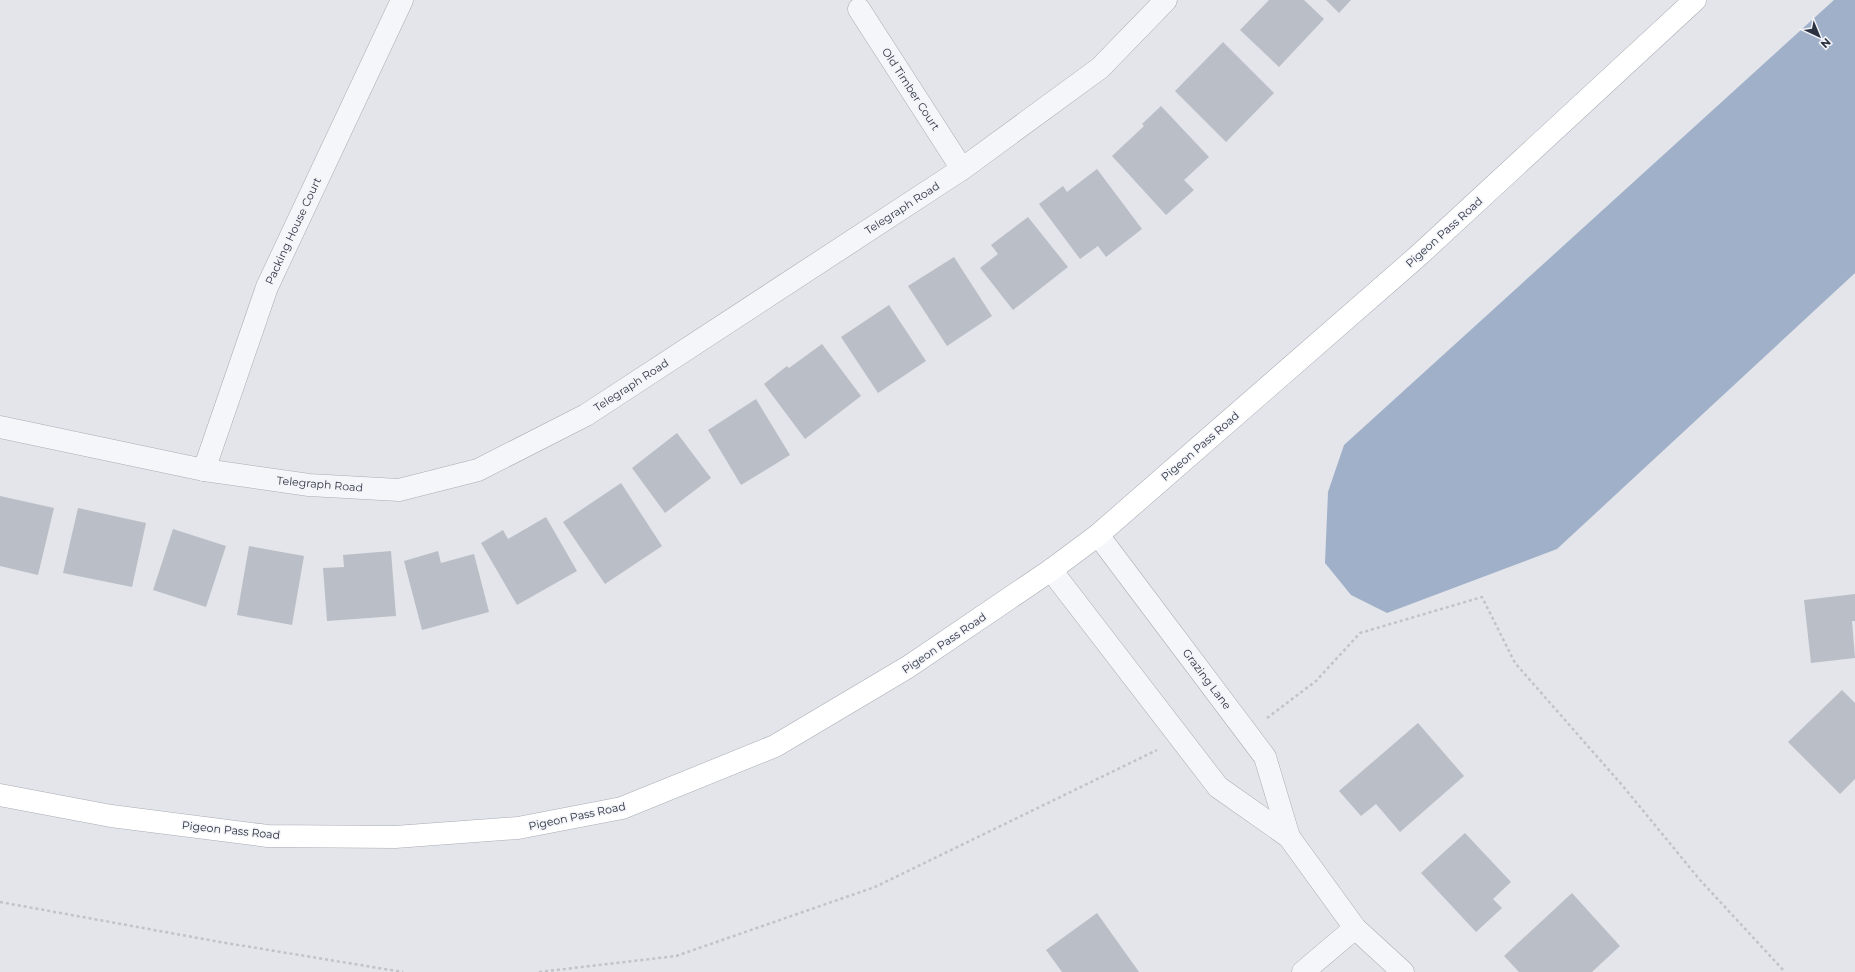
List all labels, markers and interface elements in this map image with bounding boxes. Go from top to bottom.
north arrow [1799,16,1839,56]
text: N [1818,35,1834,51]
street label: Old Timber Court [879,45,943,133]
street label: Packing House Court [262,175,324,287]
street label: Telegraph Road [862,179,942,237]
street label: Pigeon Pass Road [1403,194,1485,270]
street label: Telegraph Road [591,356,671,414]
street label: Pigeon Pass Road [1158,408,1242,484]
street label: Telegraph Road [276,473,364,495]
street label: Pigeon Pass Road [899,610,989,676]
street label: Grazing Lane [1180,646,1235,712]
street label: Pigeon Pass Road [527,799,627,833]
street label: Pigeon Pass Road [181,818,281,842]

